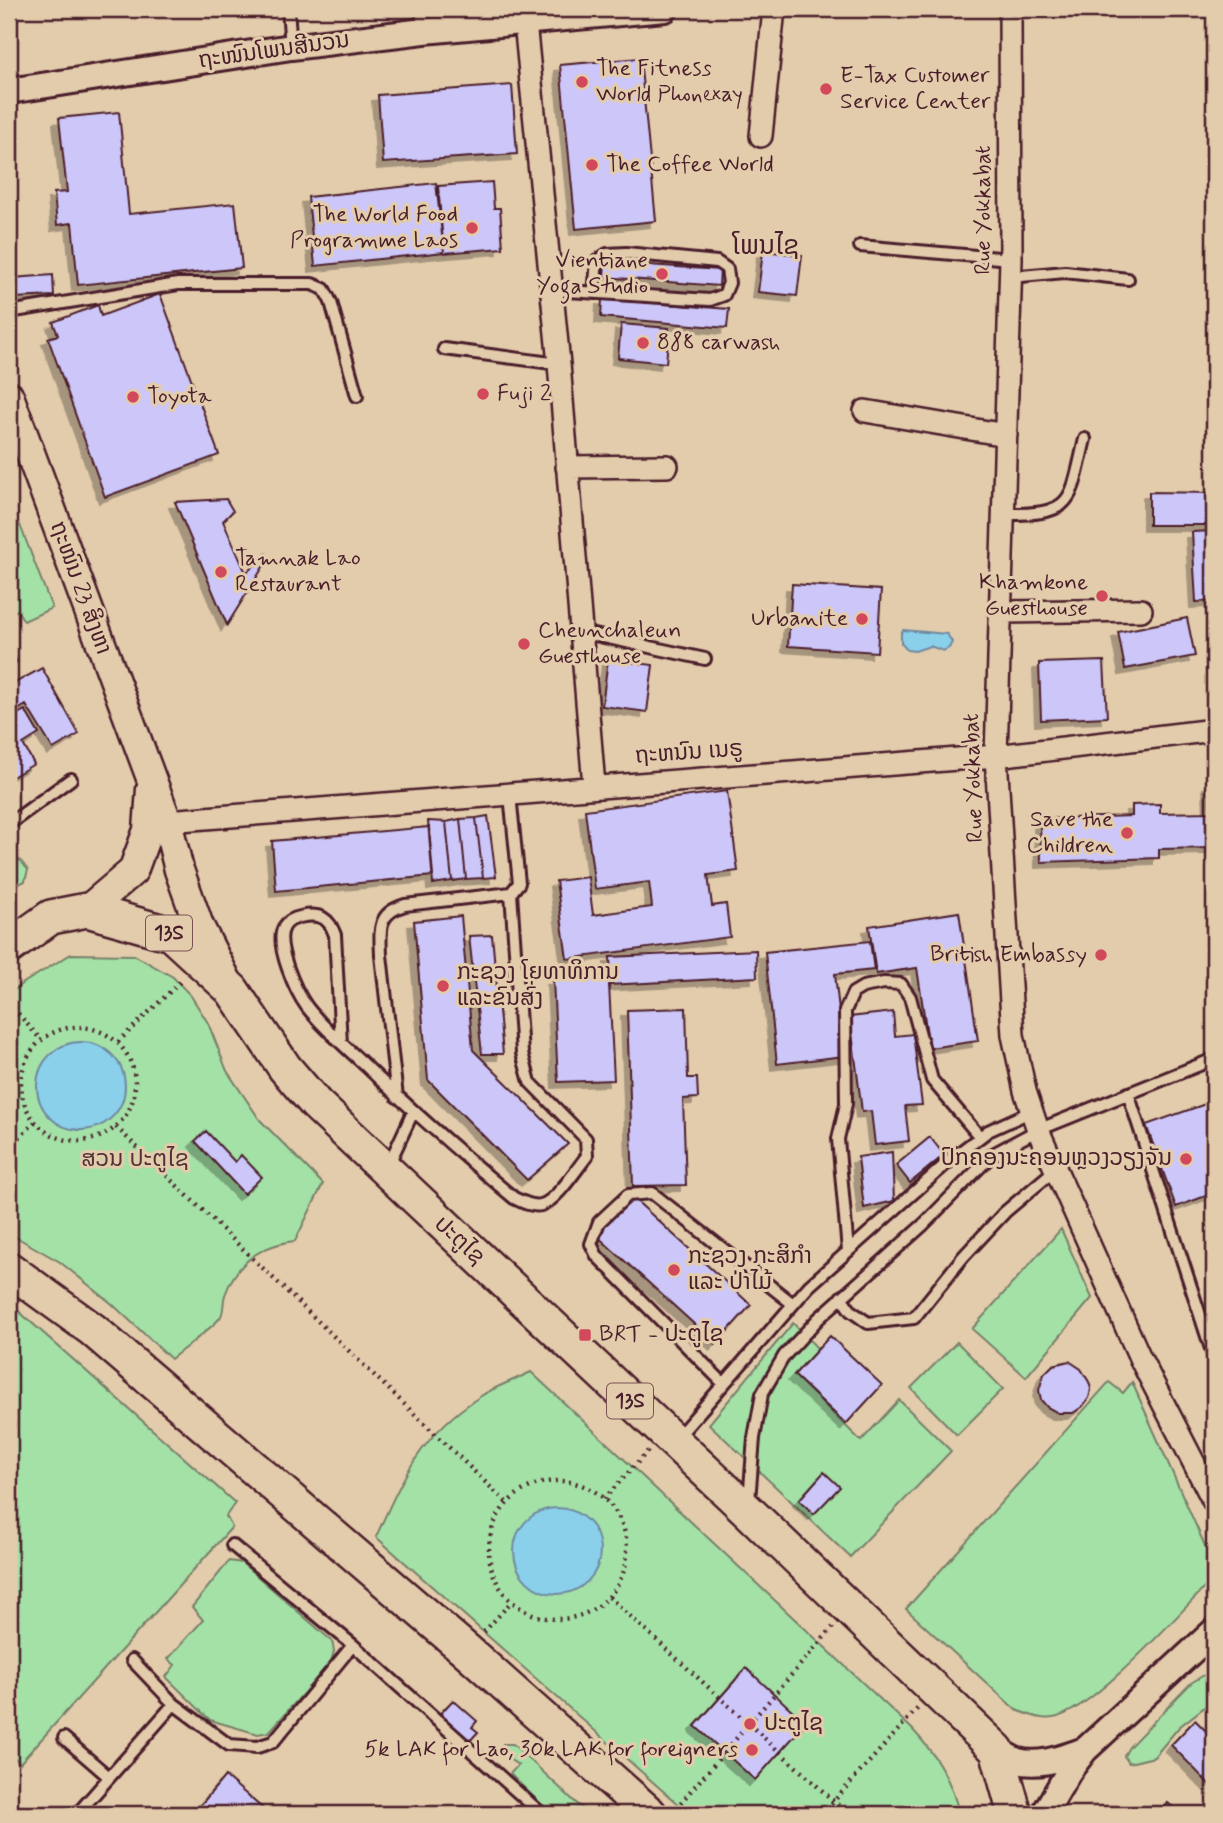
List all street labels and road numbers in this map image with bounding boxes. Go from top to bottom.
street label: ຖະໜົນໂພນສີນວນ [196,26,352,76]
street label: Rue Yokkabat [969,145,999,275]
street label: ຖະໜົນ 23 ສິງຫາ [42,517,118,659]
street label: Rue Yokkabat [957,713,991,843]
street label: ຖະຫນົນ ເນຣູ [634,734,744,772]
road number: 13S [146,916,192,950]
street label: ປະຕູໄຊ [427,1210,491,1272]
road number: 13S [607,1384,653,1418]

